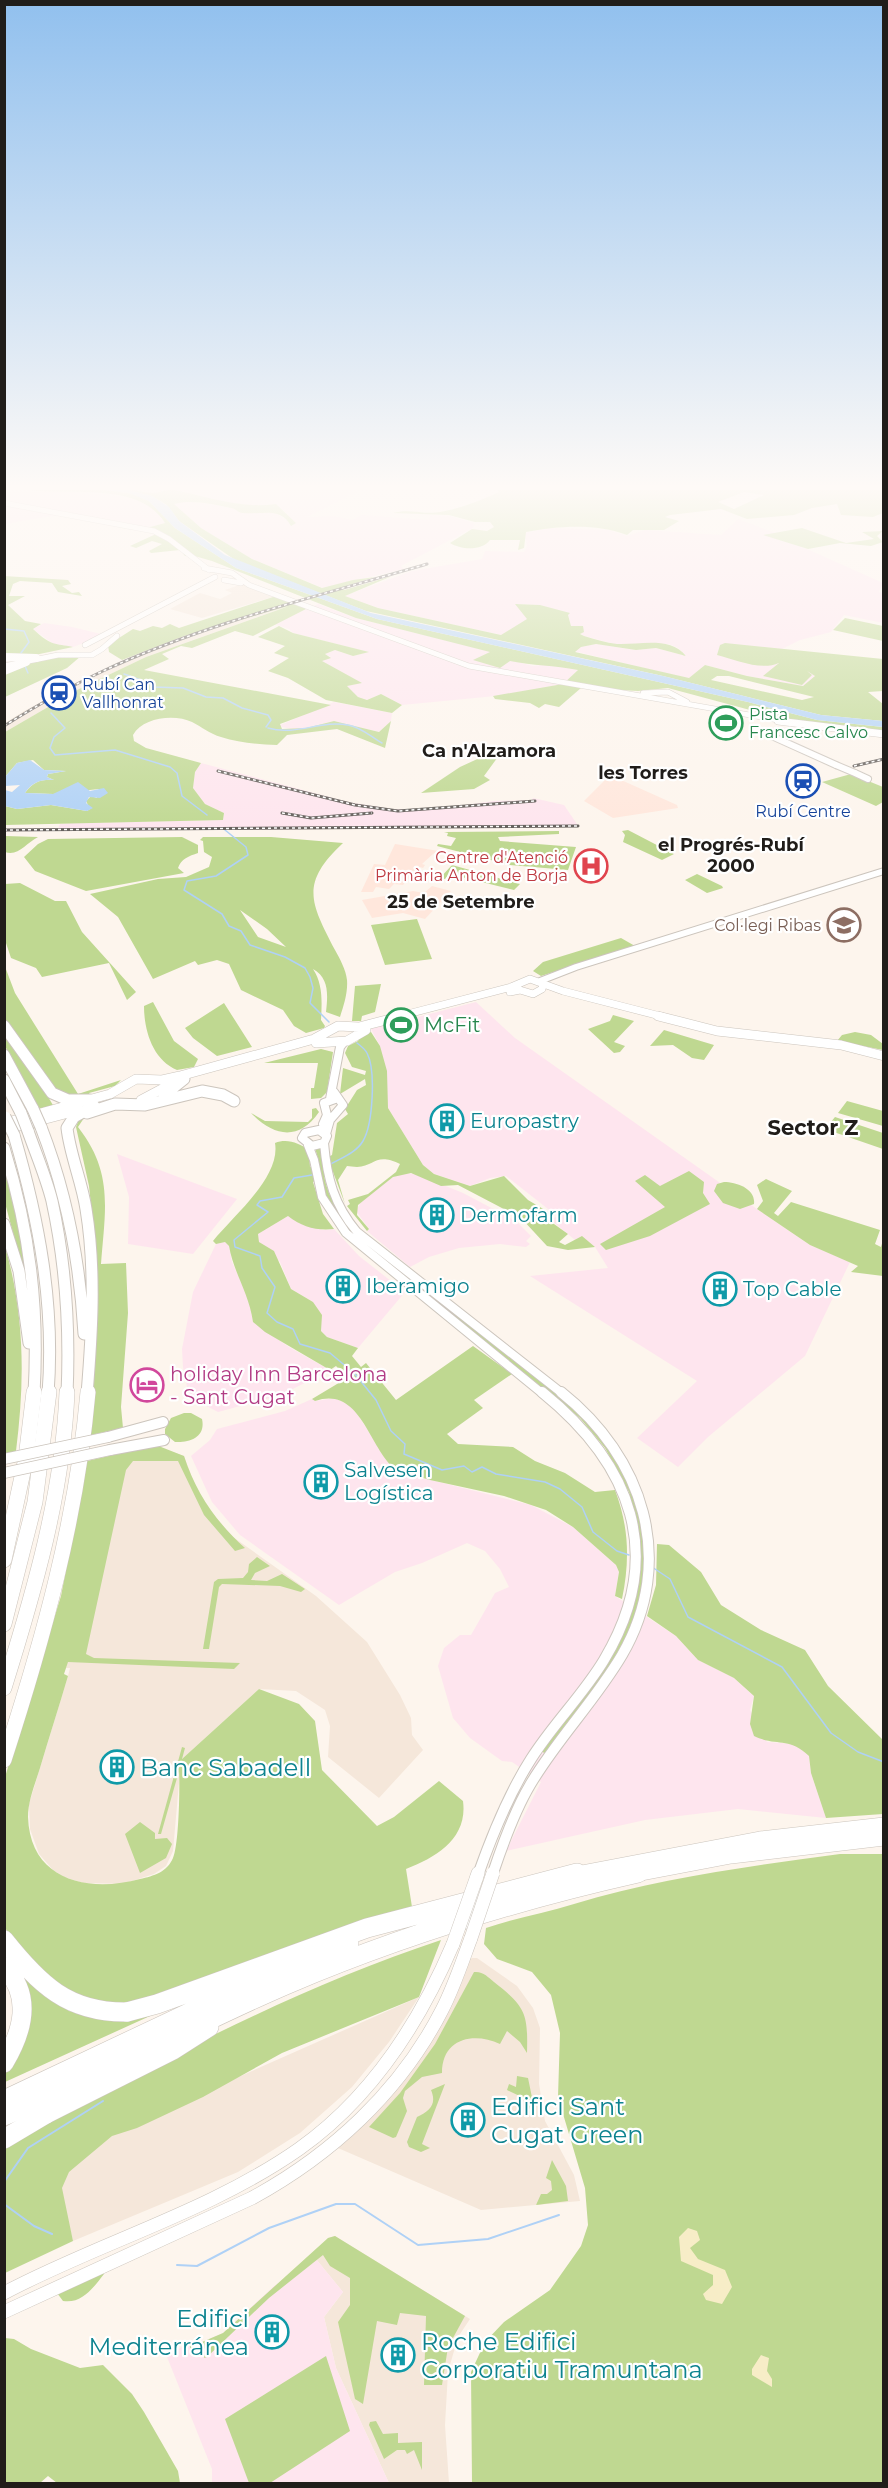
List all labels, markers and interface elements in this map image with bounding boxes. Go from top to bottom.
station icon: Rubí Can Vallhonrat [41,675,77,711]
place label: Rubí Can Vallhonrat [82,675,164,712]
sports icon: Pista Francesc Calvo [708,705,744,741]
place label: Pista Francesc Calvo [749,705,868,742]
district label: Ca n'Alzamora [422,740,556,762]
district label: les Torres [598,762,688,784]
station icon: Rubí Centre [785,763,821,799]
place label: Rubí Centre [755,802,851,821]
district label: el Progrés-Rubí 2000 [658,834,805,877]
place label: Centre d'Atenció Primària Anton de Borja [375,848,568,885]
hospital icon: Centre d'Atenció Primària Anton de Borja [573,848,609,884]
district label: 25 de Setembre [387,891,535,913]
school or university icon: Col·legi Ribas [826,907,862,943]
place label: Col·legi Ribas [714,916,821,935]
sports icon: McFit [383,1007,419,1043]
place label: McFit [424,1013,480,1037]
building icon: Europastry [429,1103,465,1139]
place label: Europastry [470,1109,579,1133]
district label: Sector Z [768,1115,858,1140]
building icon: Dermofarm [419,1197,455,1233]
place label: Dermofarm [460,1203,578,1227]
building icon: Iberamigo [325,1268,361,1304]
building icon: Top Cable [702,1271,738,1307]
place label: Iberamigo [366,1274,470,1298]
place label: Top Cable [743,1277,842,1301]
place label: holiday Inn Barcelona - Sant Cugat [170,1362,387,1409]
hotel icon: holiday Inn Barcelona - Sant Cugat [129,1367,165,1403]
place label: Salvesen Logística [344,1458,434,1505]
building icon: Salvesen Logística [303,1464,339,1500]
building icon: Banc Sabadell [99,1749,135,1785]
place label: Banc Sabadell [140,1753,311,1782]
place label: Edifici Sant Cugat Green [491,2092,643,2149]
building icon: Edifici Sant Cugat Green [450,2102,486,2138]
place label: Edifici Mediterránea [89,2304,249,2361]
building icon: Edifici Mediterránea [254,2314,290,2350]
place label: Roche Edifici Corporatiu Tramuntana [421,2327,703,2384]
building icon: Roche Edifici Corporatiu Tramuntana [380,2337,416,2373]

